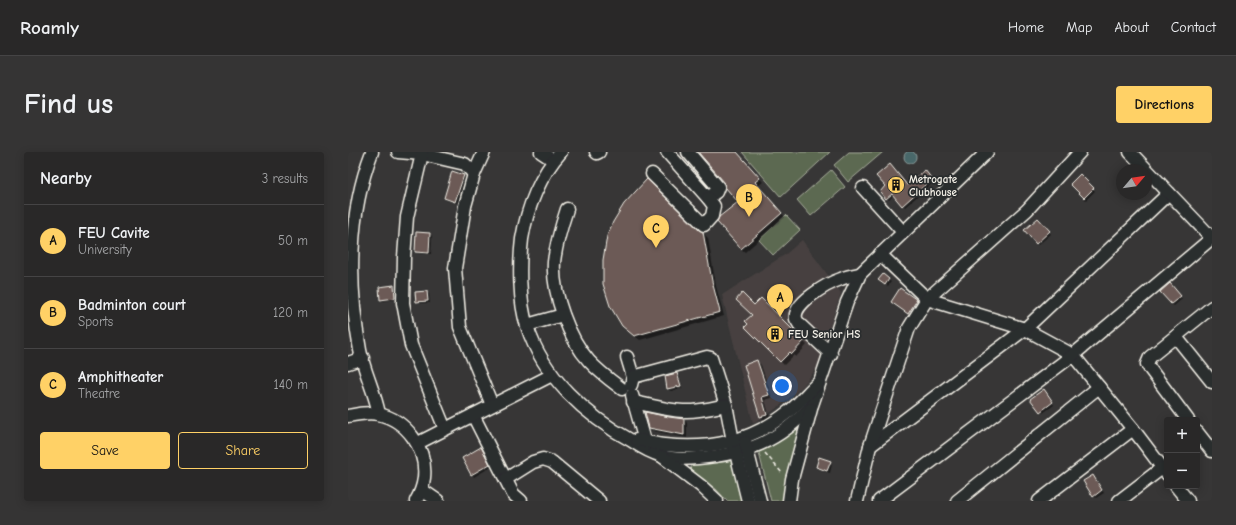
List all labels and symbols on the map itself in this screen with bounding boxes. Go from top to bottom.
north arrow [1116,164,1152,200]
place label: Metrogate Clubhouse [909,173,958,199]
building icon: Metrogate Clubhouse [886,175,906,195]
pin: B [736,184,762,217]
pin: C [643,215,669,248]
pin: A [767,284,793,317]
building icon: FEU Senior HS [765,324,785,344]
place label: FEU Senior HS [788,328,860,341]
your location [772,376,792,396]

